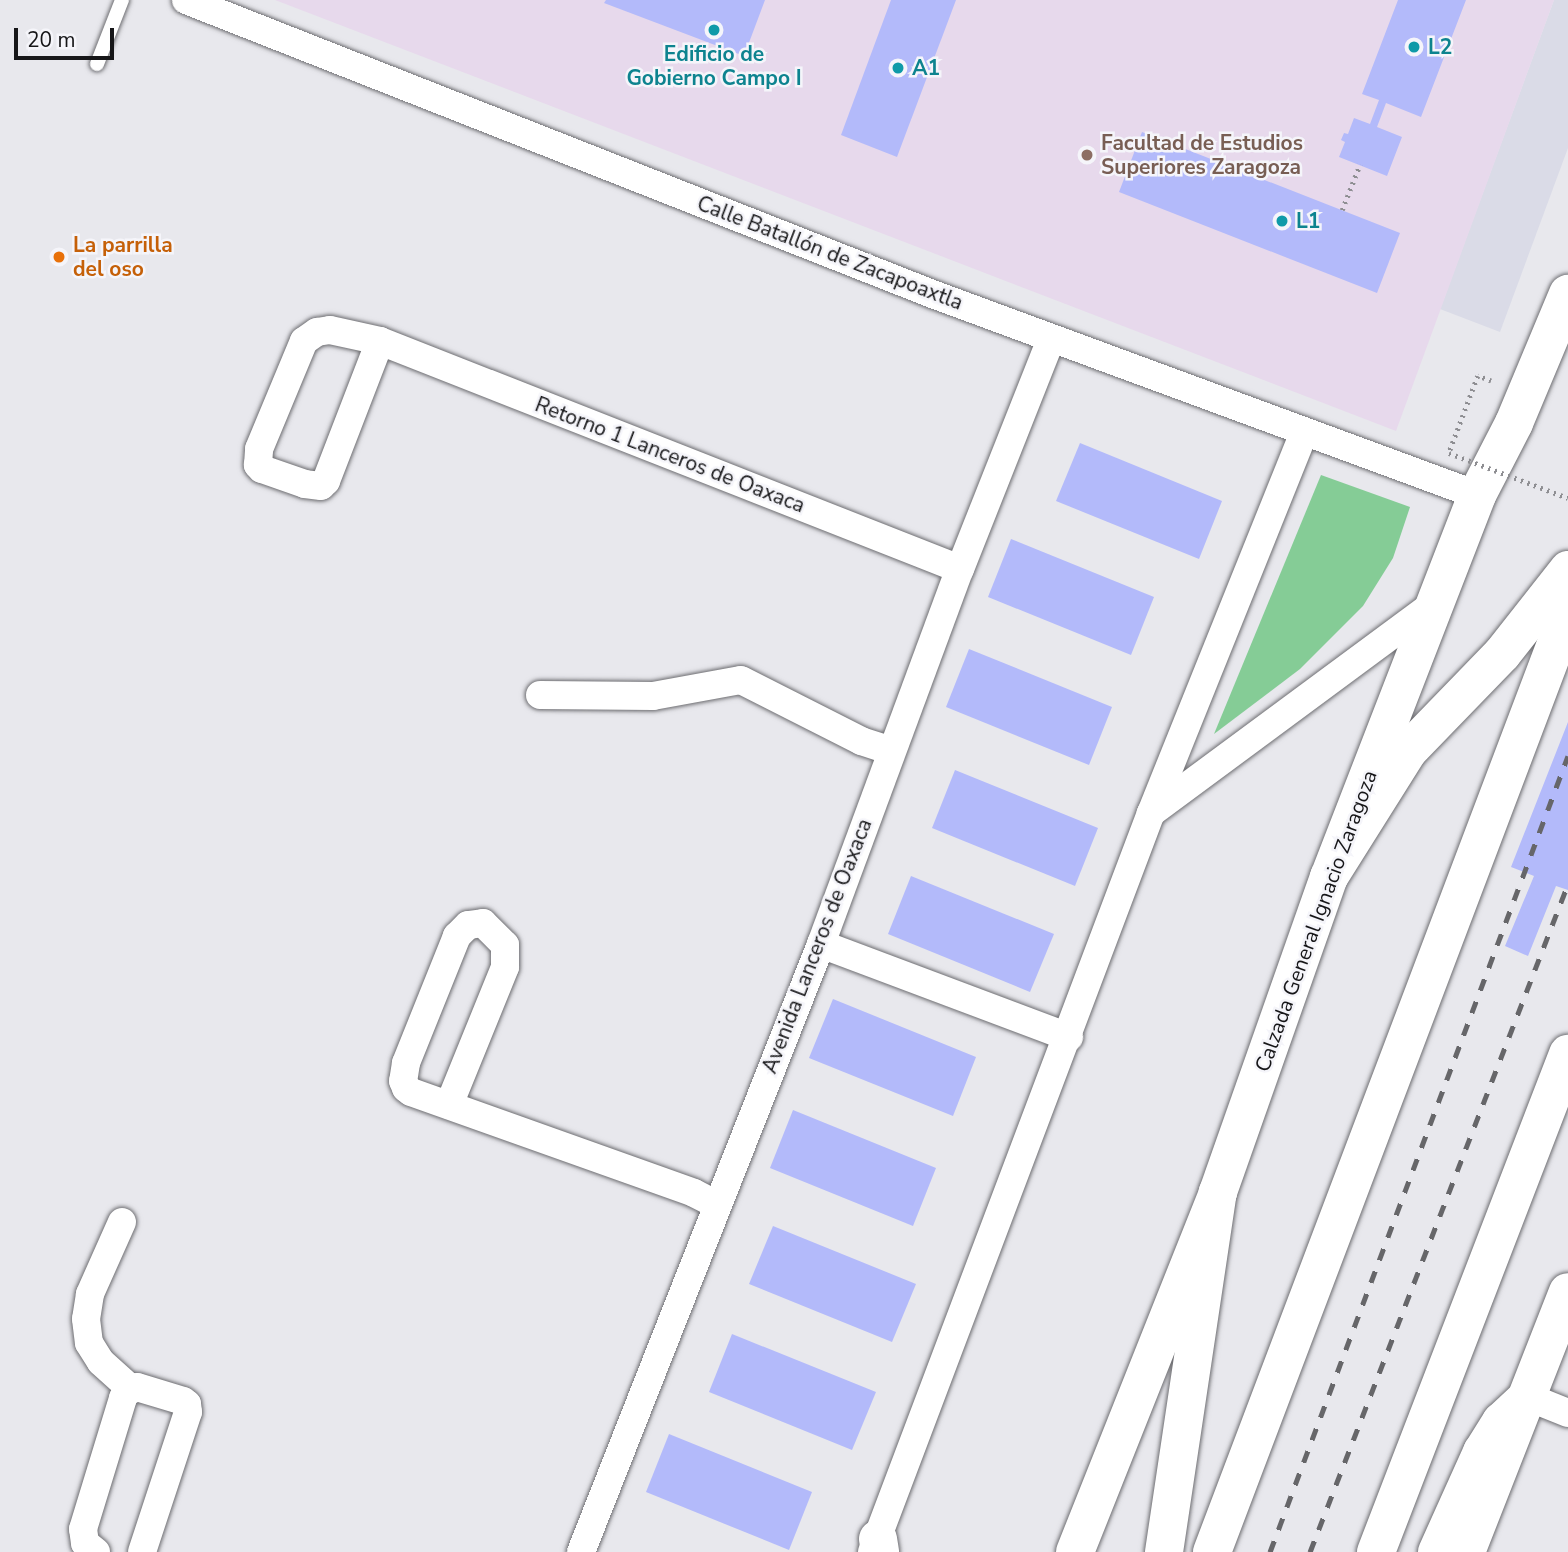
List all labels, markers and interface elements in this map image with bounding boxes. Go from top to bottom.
scale bar [18,14,117,58]
marker: Edificio de Gobierno Campo I [706,22,722,38]
text: 20 m [27,26,76,54]
place label: L2 [1428,34,1452,60]
marker: L2 [1406,39,1422,55]
place label: Edificio de Gobierno Campo I [626,41,802,91]
place label: A1 [912,55,940,81]
marker: A1 [890,60,906,76]
place label: Facultad de Estudios Superiores Zaragoza [1101,130,1303,180]
marker: Facultad de Estudios Superiores Zaragoza [1079,147,1095,163]
street label: Calle Batallón de Zacapoaxtla [694,191,966,315]
place label: L1 [1296,208,1320,234]
marker: L1 [1274,213,1290,229]
place label: La parrilla del oso [73,232,173,282]
marker: La parrilla del oso [51,249,67,265]
street label: Retorno 1 Lanceros de Oaxaca [532,392,808,518]
street label: Calzada General Ignacio Zaragoza [1250,767,1382,1075]
street label: Avenida Lanceros de Oaxaca [757,815,877,1077]

